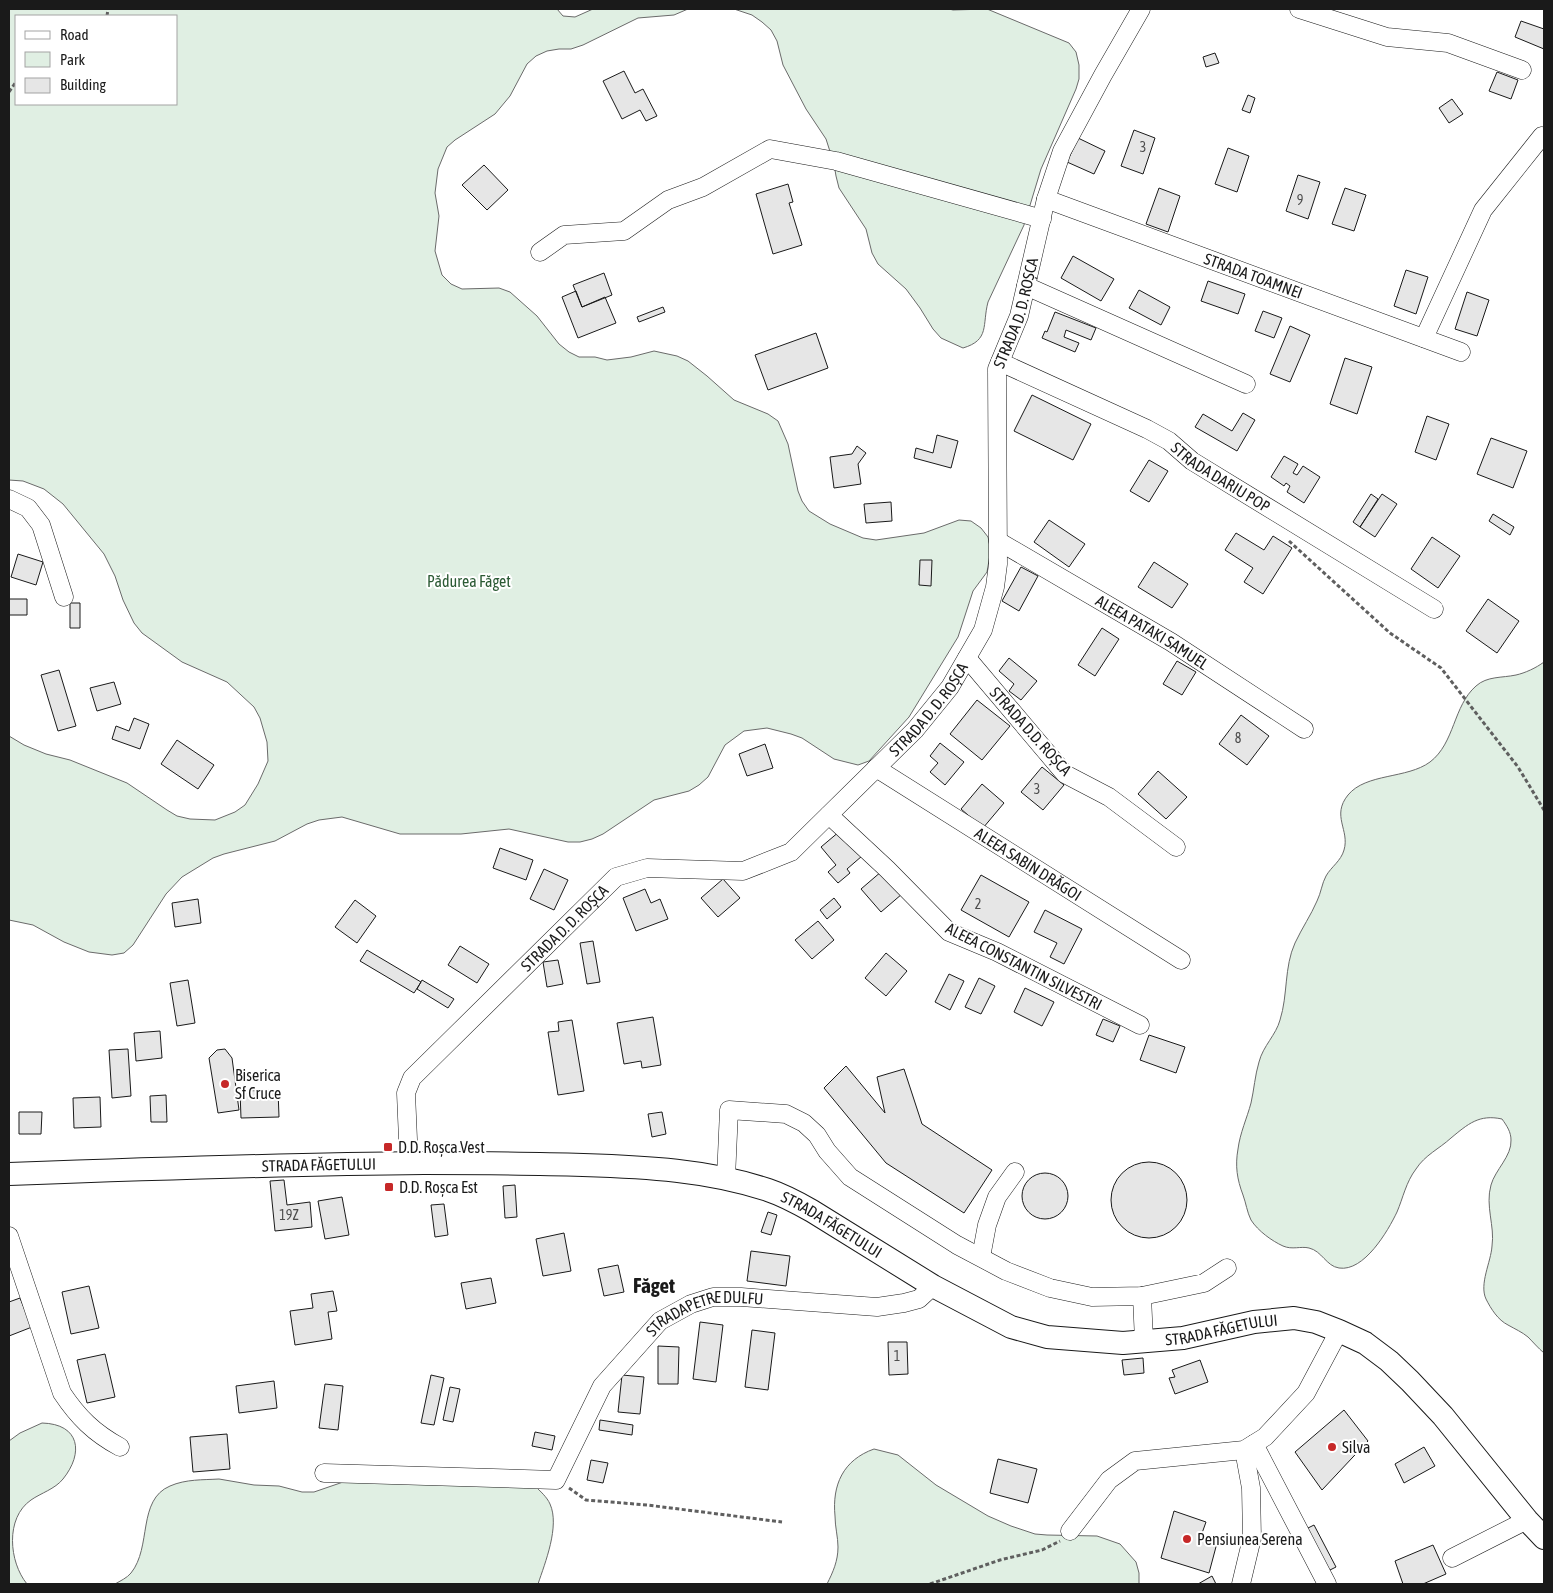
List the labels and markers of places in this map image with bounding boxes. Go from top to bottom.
place label: Biserica Sf Cruce [235,1066,281,1102]
marker: Biserica Sf Cruce [219,1078,231,1090]
place label: D.D. Roșca Vest [398,1138,485,1157]
marker: D.D. Roșca Vest [382,1141,394,1153]
place label: D.D. Roșca Est [399,1178,478,1197]
marker: D.D. Roșca Est [383,1181,395,1193]
place label: Silva [1342,1438,1370,1456]
marker: Silva [1326,1441,1338,1453]
place label: Pensiunea Serena [1197,1530,1303,1548]
marker: Pensiunea Serena [1181,1533,1193,1545]

